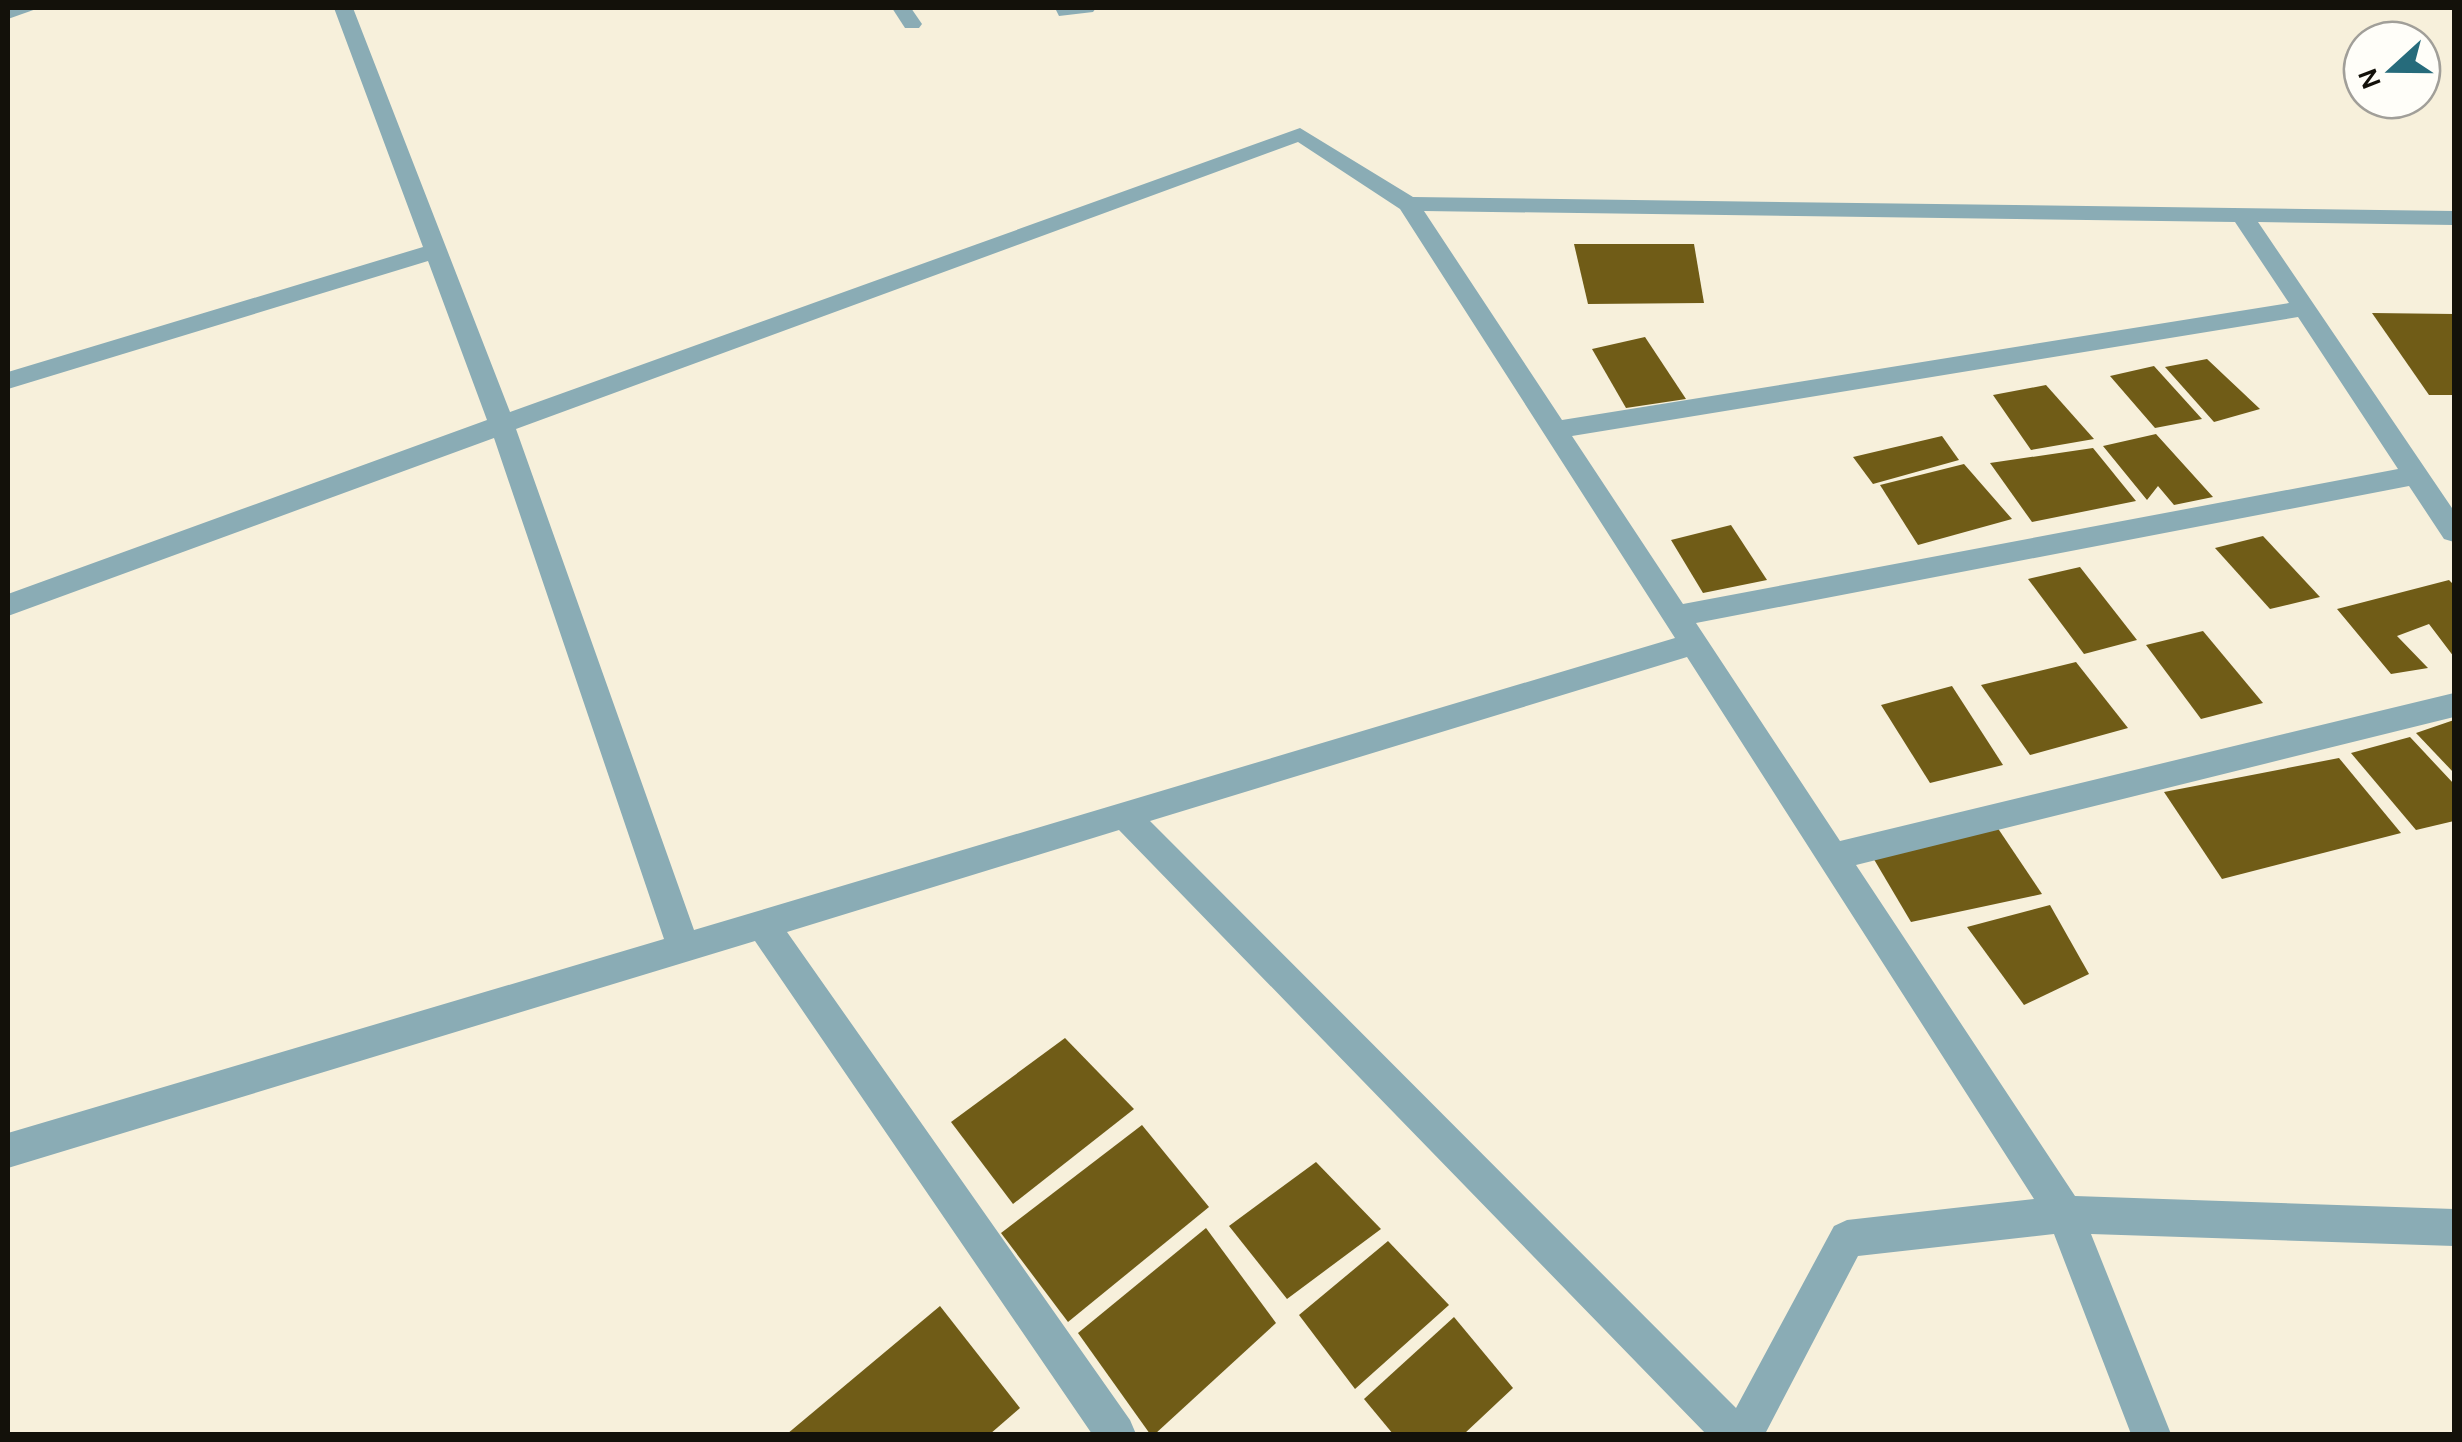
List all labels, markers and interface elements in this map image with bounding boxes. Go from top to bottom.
north arrow [2342,20,2442,120]
text: N [2350,63,2388,94]

